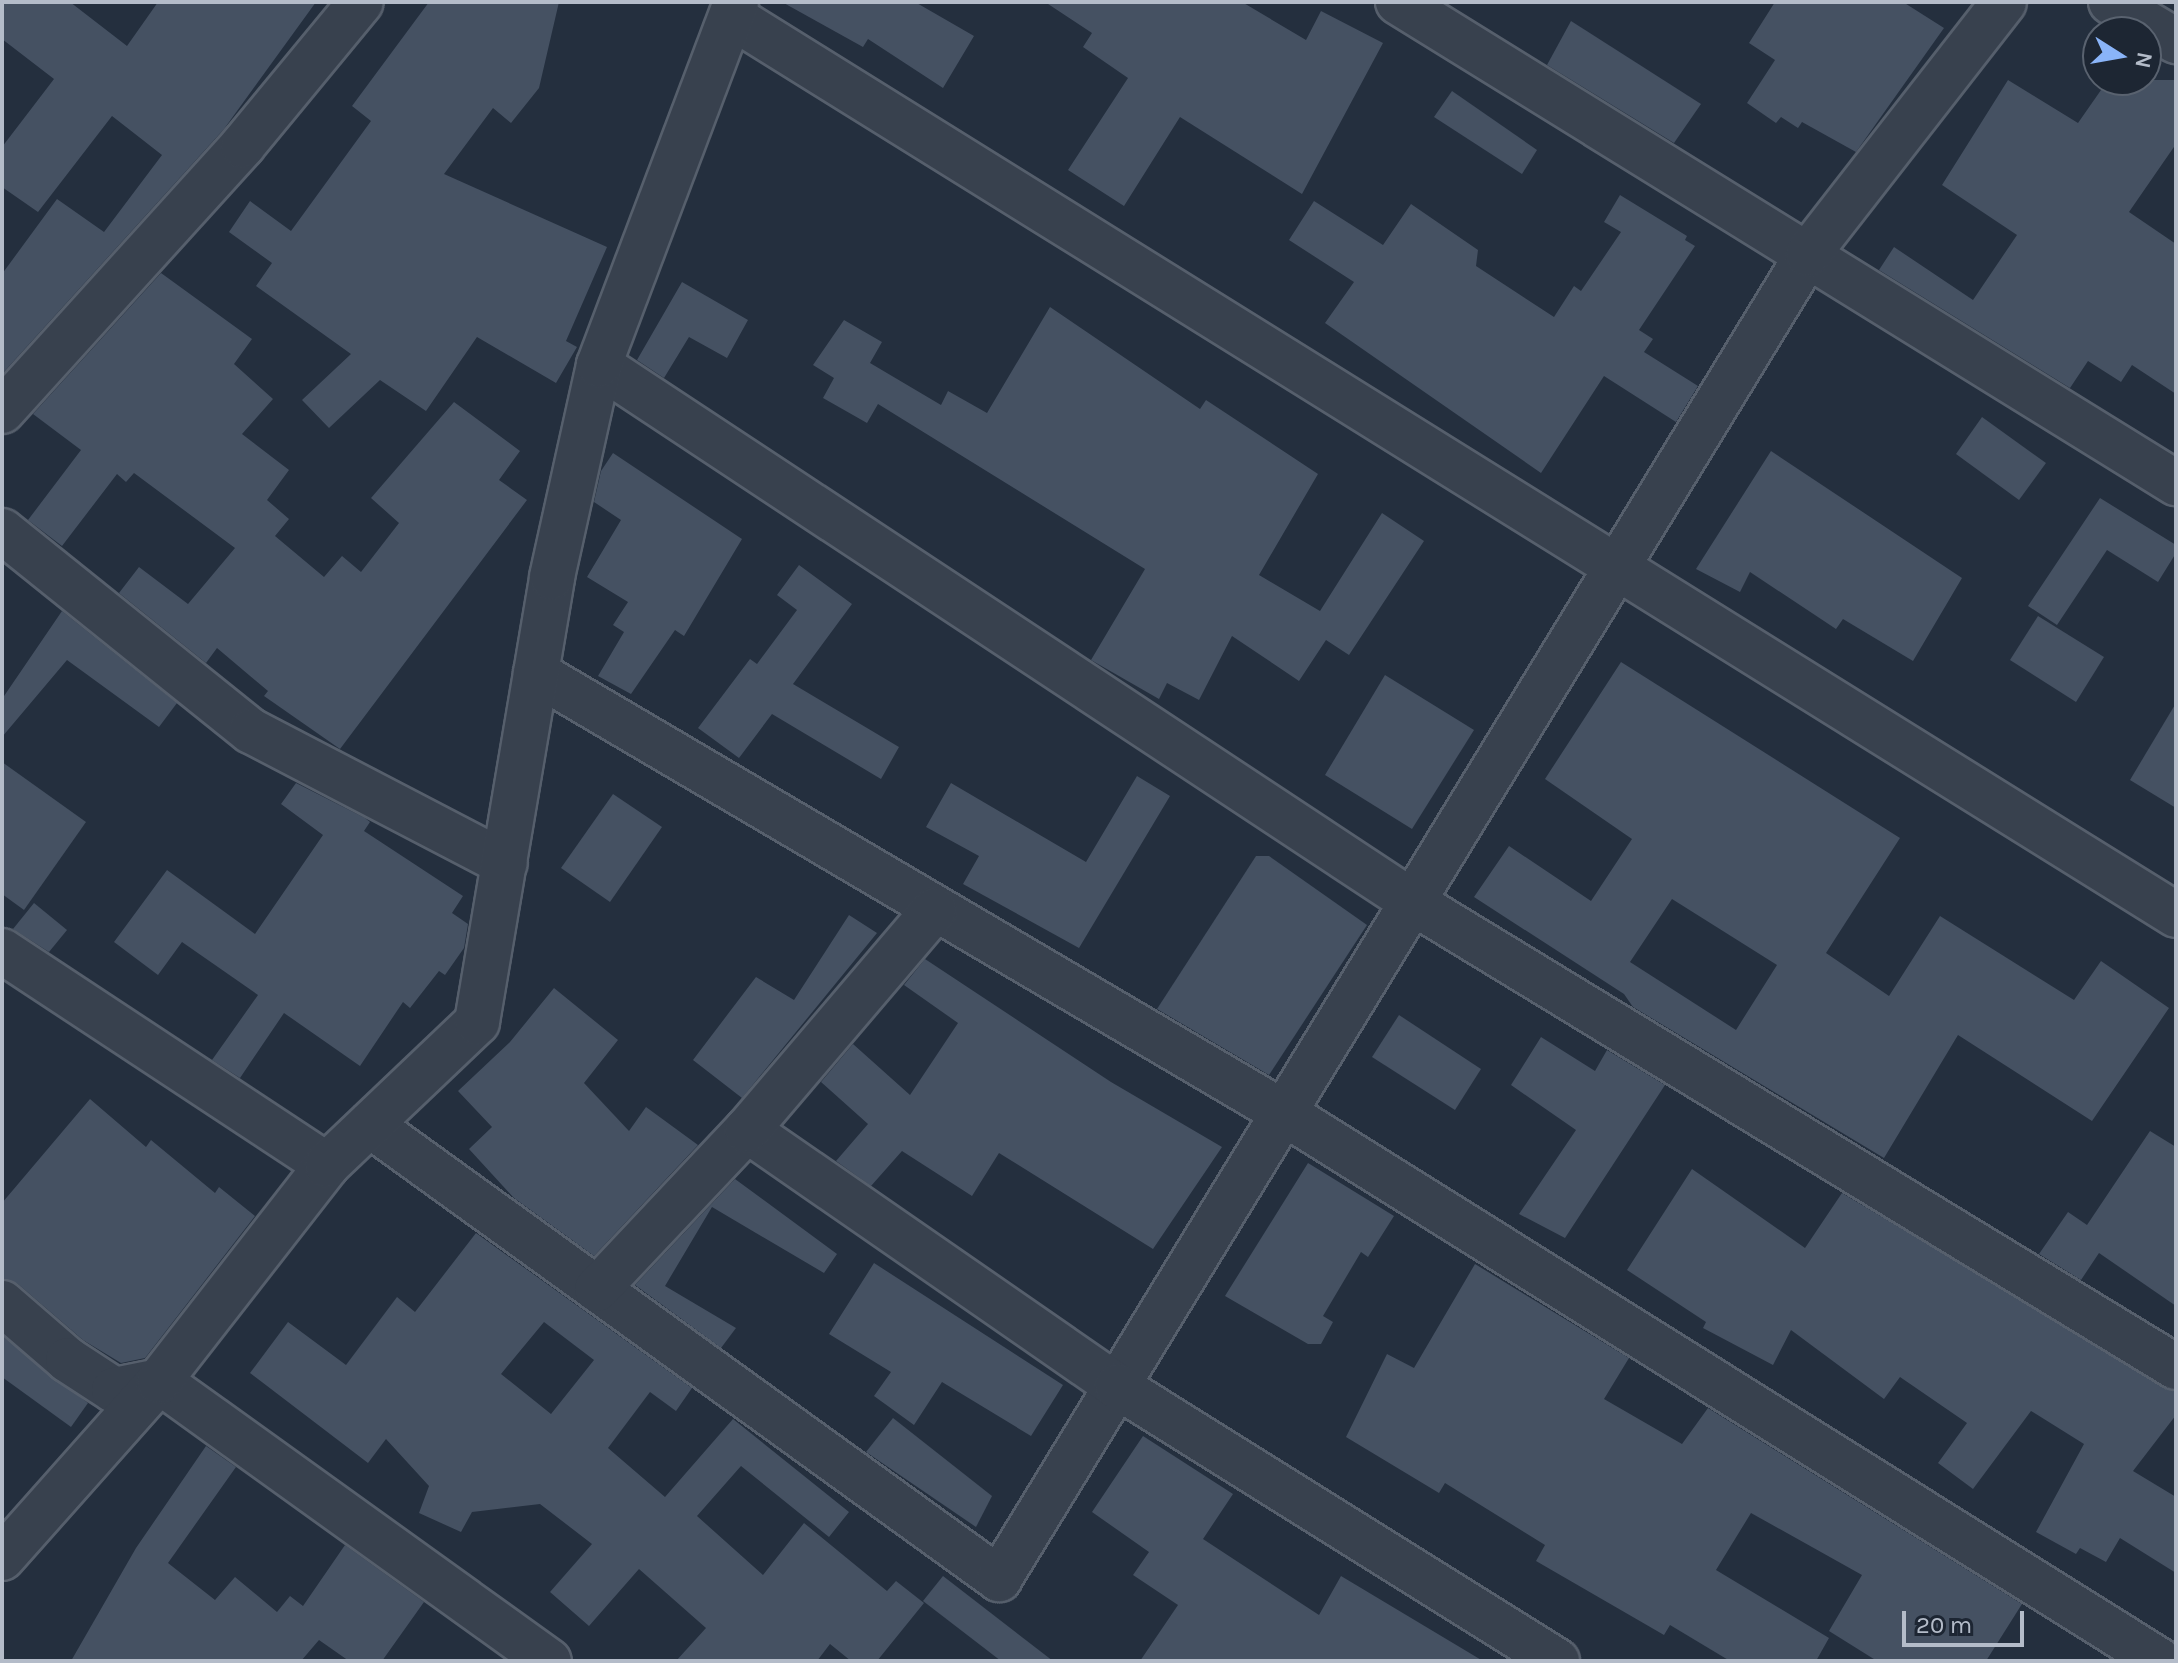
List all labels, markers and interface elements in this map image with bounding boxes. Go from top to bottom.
north arrow [2082,16,2162,96]
text: N [2129,50,2158,70]
scale bar [1906,1595,2028,1645]
text: 20 m [1916,1611,1972,1639]

